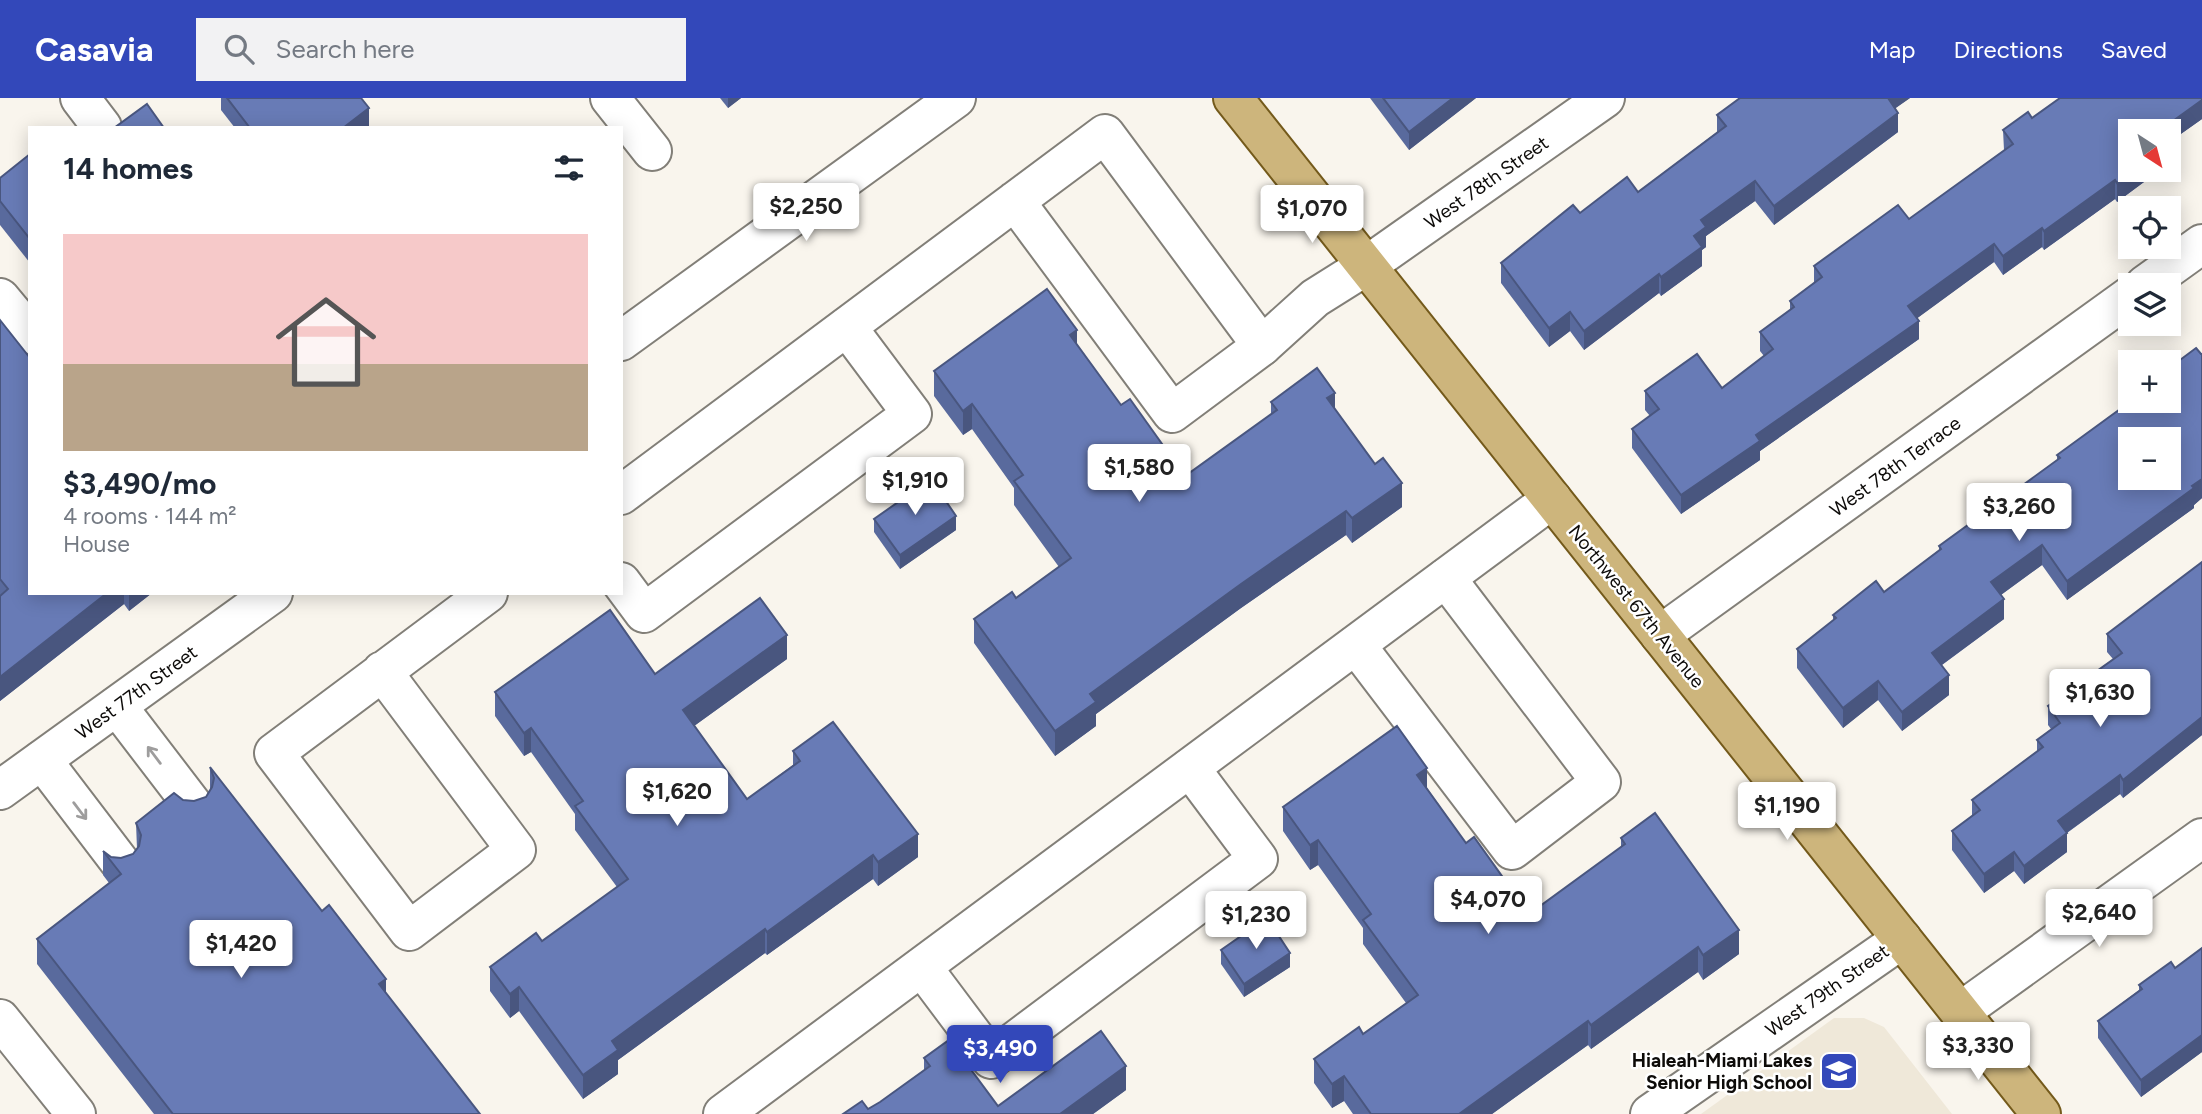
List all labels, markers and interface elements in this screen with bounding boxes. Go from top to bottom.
search box [196,18,686,81]
text: Casavia [35,30,154,69]
icon: search [220,30,258,68]
text: Search here [276,33,415,65]
text: Map [1869,35,1915,64]
text: Directions [1953,35,2063,64]
text: Saved [2101,35,2167,64]
north arrow [2118,119,2180,182]
map controls [2118,119,2181,490]
street label: West 78th Street [1420,131,1553,234]
icon: filters [550,149,588,187]
text: 14 homes [63,150,193,187]
pin: $2,250 [749,184,863,243]
pin: $1,070 [1255,186,1369,245]
text: $2,250 [769,192,843,220]
text: $1,070 [1277,194,1347,222]
button: locate [2118,196,2181,259]
button: layers [2118,273,2181,336]
icon: home [263,279,389,405]
button: + [2118,350,2181,413]
street label: West 78th Terrace [1826,411,1965,521]
button: − [2118,427,2181,490]
pin: $1,580 [1082,444,1196,504]
text: $1,580 [1104,453,1174,481]
pin: $1,910 [858,458,972,517]
text: $3,490/mo [63,465,216,502]
text: $1,910 [882,466,948,494]
pin: $3,260 [1962,484,2076,543]
text: $3,260 [1982,492,2056,520]
text: 4 rooms · 144 m² [63,502,237,530]
street label: Northwest 67th Avenue [1564,520,1710,693]
text: House [63,530,130,558]
street label: West 77th Street [71,641,202,744]
pin: $1,630 [2043,670,2157,729]
text: $1,630 [2065,678,2135,706]
one-way arrow [147,746,162,764]
pin: $1,620 [620,768,734,828]
text: $1,620 [642,777,712,805]
pin: $1,190 [1730,782,1844,842]
text: $1,190 [1754,791,1820,819]
one-way arrow [72,801,87,820]
pin: $4,070 [1431,876,1545,936]
text: $4,070 [1450,885,1526,913]
pin: $2,640 [2042,890,2156,949]
pin: $1,230 [1199,892,1313,951]
text: $2,640 [2062,898,2136,926]
text: $1,230 [1221,900,1291,928]
pin: $1,420 [184,920,298,980]
text: $1,420 [205,929,277,957]
street label: West 79th Street [1761,939,1893,1041]
pin: $3,330 [1921,1023,2035,1082]
pin: $3,490 [943,1026,1057,1085]
text: $3,330 [1942,1031,2014,1059]
text: $3,490 [963,1034,1037,1062]
place label: Hialeah-Miami Lakes Senior High School [1632,1049,1812,1094]
school or university icon: Hialeah-Miami Lakes Senior High School [1818,1050,1860,1092]

